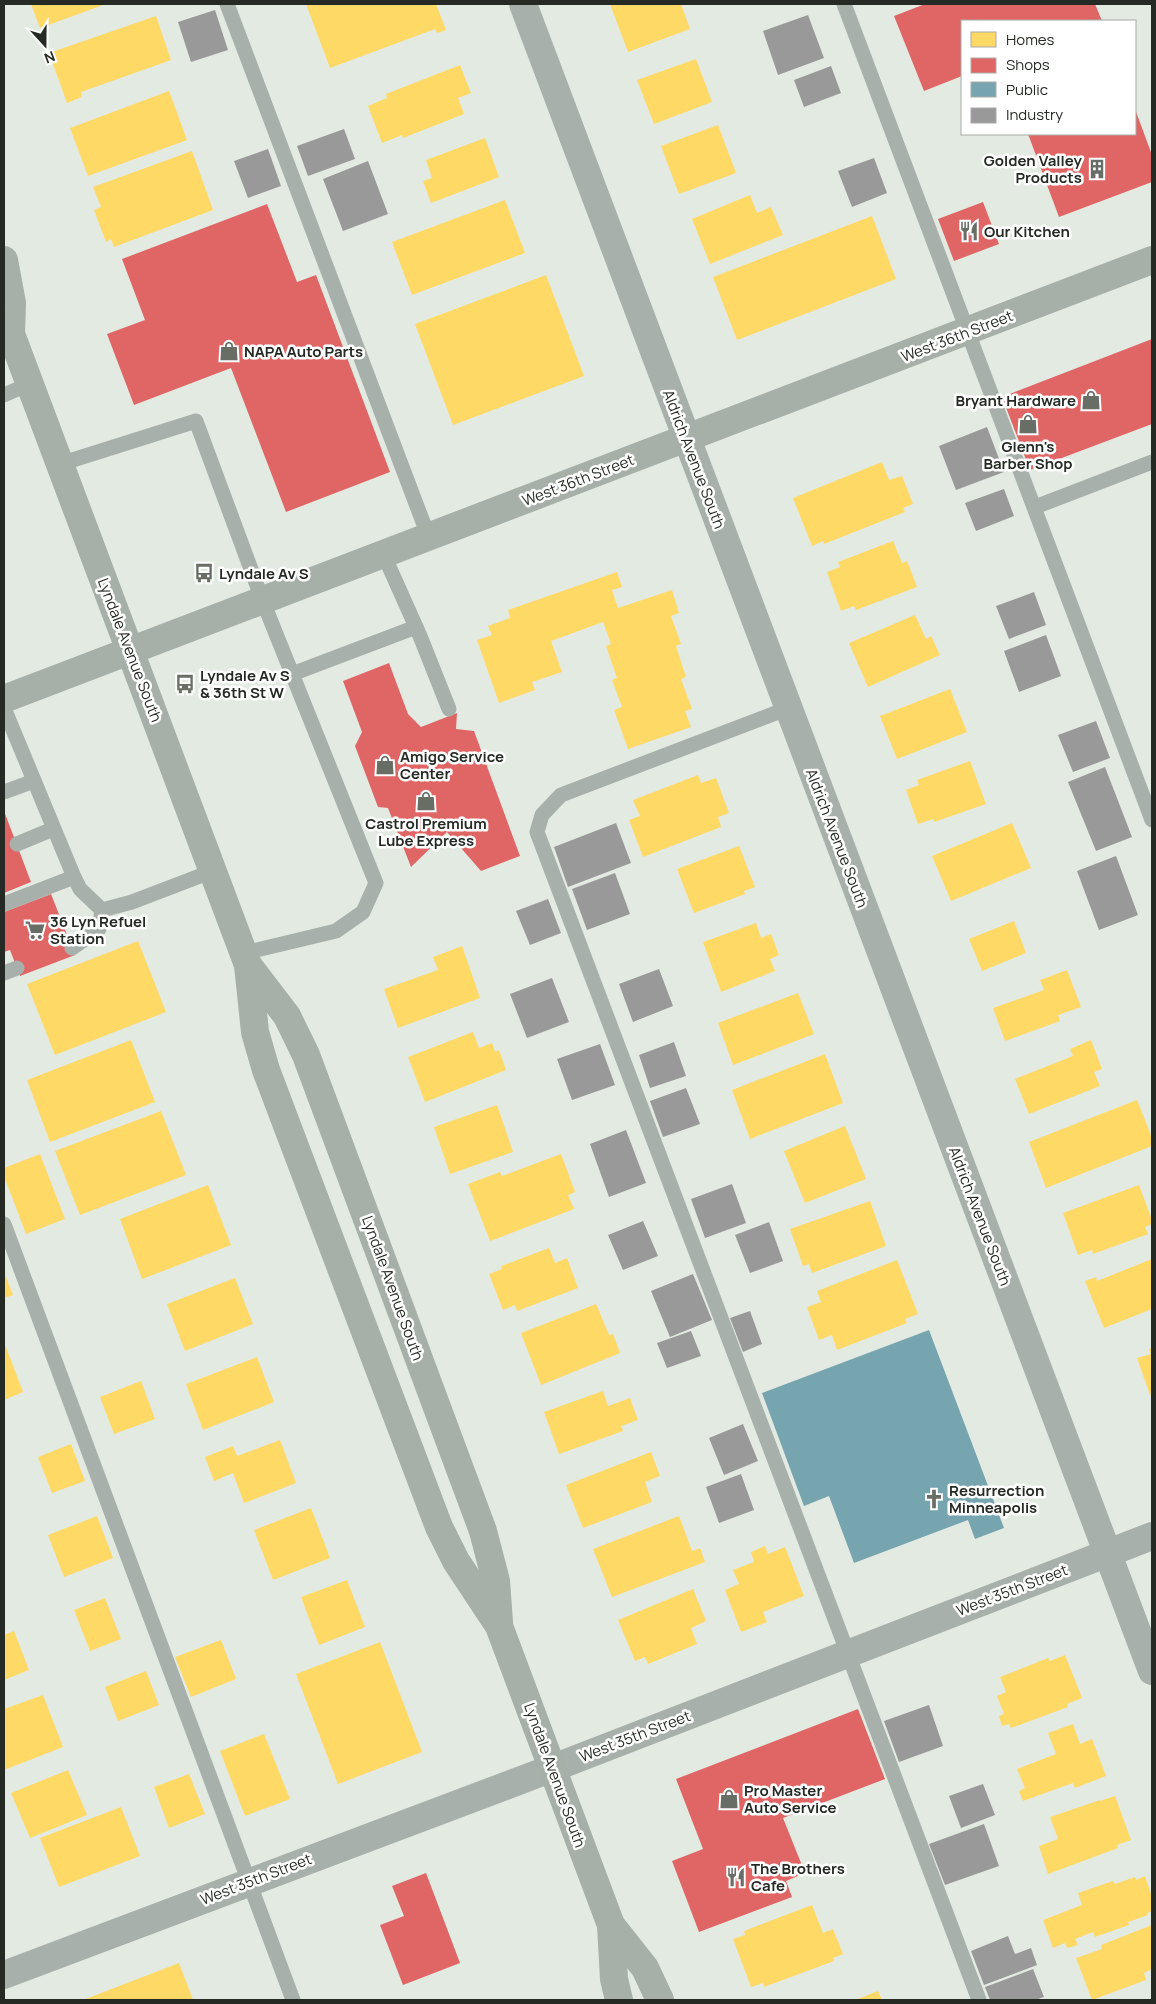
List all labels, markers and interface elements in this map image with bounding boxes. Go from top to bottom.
north arrow [20,20,70,70]
legend [961,20,1136,135]
text: Homes [1006,29,1055,50]
text: N [42,47,58,68]
text: Shops [1006,54,1050,75]
text: Public [1006,79,1048,100]
text: Industry [1006,104,1063,125]
place label: Golden Valley Products [984,150,1083,188]
building icon: Golden Valley Products [1086,158,1108,180]
restaurant icon: Our Kitchen [958,220,980,242]
place label: Our Kitchen [984,221,1070,242]
street label: West 36th Street [898,305,1016,367]
shop icon: NAPA Auto Parts [218,340,240,362]
place label: NAPA Auto Parts [244,341,363,362]
street label: Aldrich Avenue South [658,386,730,532]
shop icon: Bryant Hardware [1080,389,1102,411]
place label: Bryant Hardware [956,390,1076,411]
shop icon: Glenn's Barber Shop [1017,413,1039,435]
place label: Glenn's Barber Shop [983,436,1073,474]
street label: West 36th Street [519,449,637,511]
bus stop icon: Lyndale Av S [193,562,215,584]
place label: Lyndale Av S [219,563,309,584]
street label: Lyndale Avenue South [93,575,167,725]
place label: Lyndale Av S & 36th St W [200,665,290,703]
bus stop icon: Lyndale Av S & 36th St W [174,673,196,695]
place label: Amigo Service Center [400,746,504,784]
shop icon: Amigo Service Center [374,754,396,776]
street label: Aldrich Avenue South [801,765,873,911]
shop icon: Castrol Premium Lube Express [415,790,437,812]
place label: Castrol Premium Lube Express [365,813,487,851]
place label: 36 Lyn Refuel Station [50,911,146,949]
supermarket icon: 36 Lyn Refuel Station [24,919,46,941]
street label: Aldrich Avenue South [944,1143,1016,1289]
street label: Lyndale Avenue South [357,1213,429,1363]
place label: Resurrection Minneapolis [949,1480,1044,1518]
church icon: Resurrection Minneapolis [923,1488,945,1510]
street label: West 35th Street [953,1559,1071,1621]
street label: Lyndale Avenue South [519,1700,591,1850]
street label: West 35th Street [576,1705,694,1767]
place label: Pro Master Auto Service [744,1780,837,1818]
shop icon: Pro Master Auto Service [718,1788,740,1810]
street label: West 35th Street [197,1848,315,1910]
place label: The Brothers Cafe [751,1858,845,1896]
restaurant icon: The Brothers Cafe [725,1866,747,1888]

